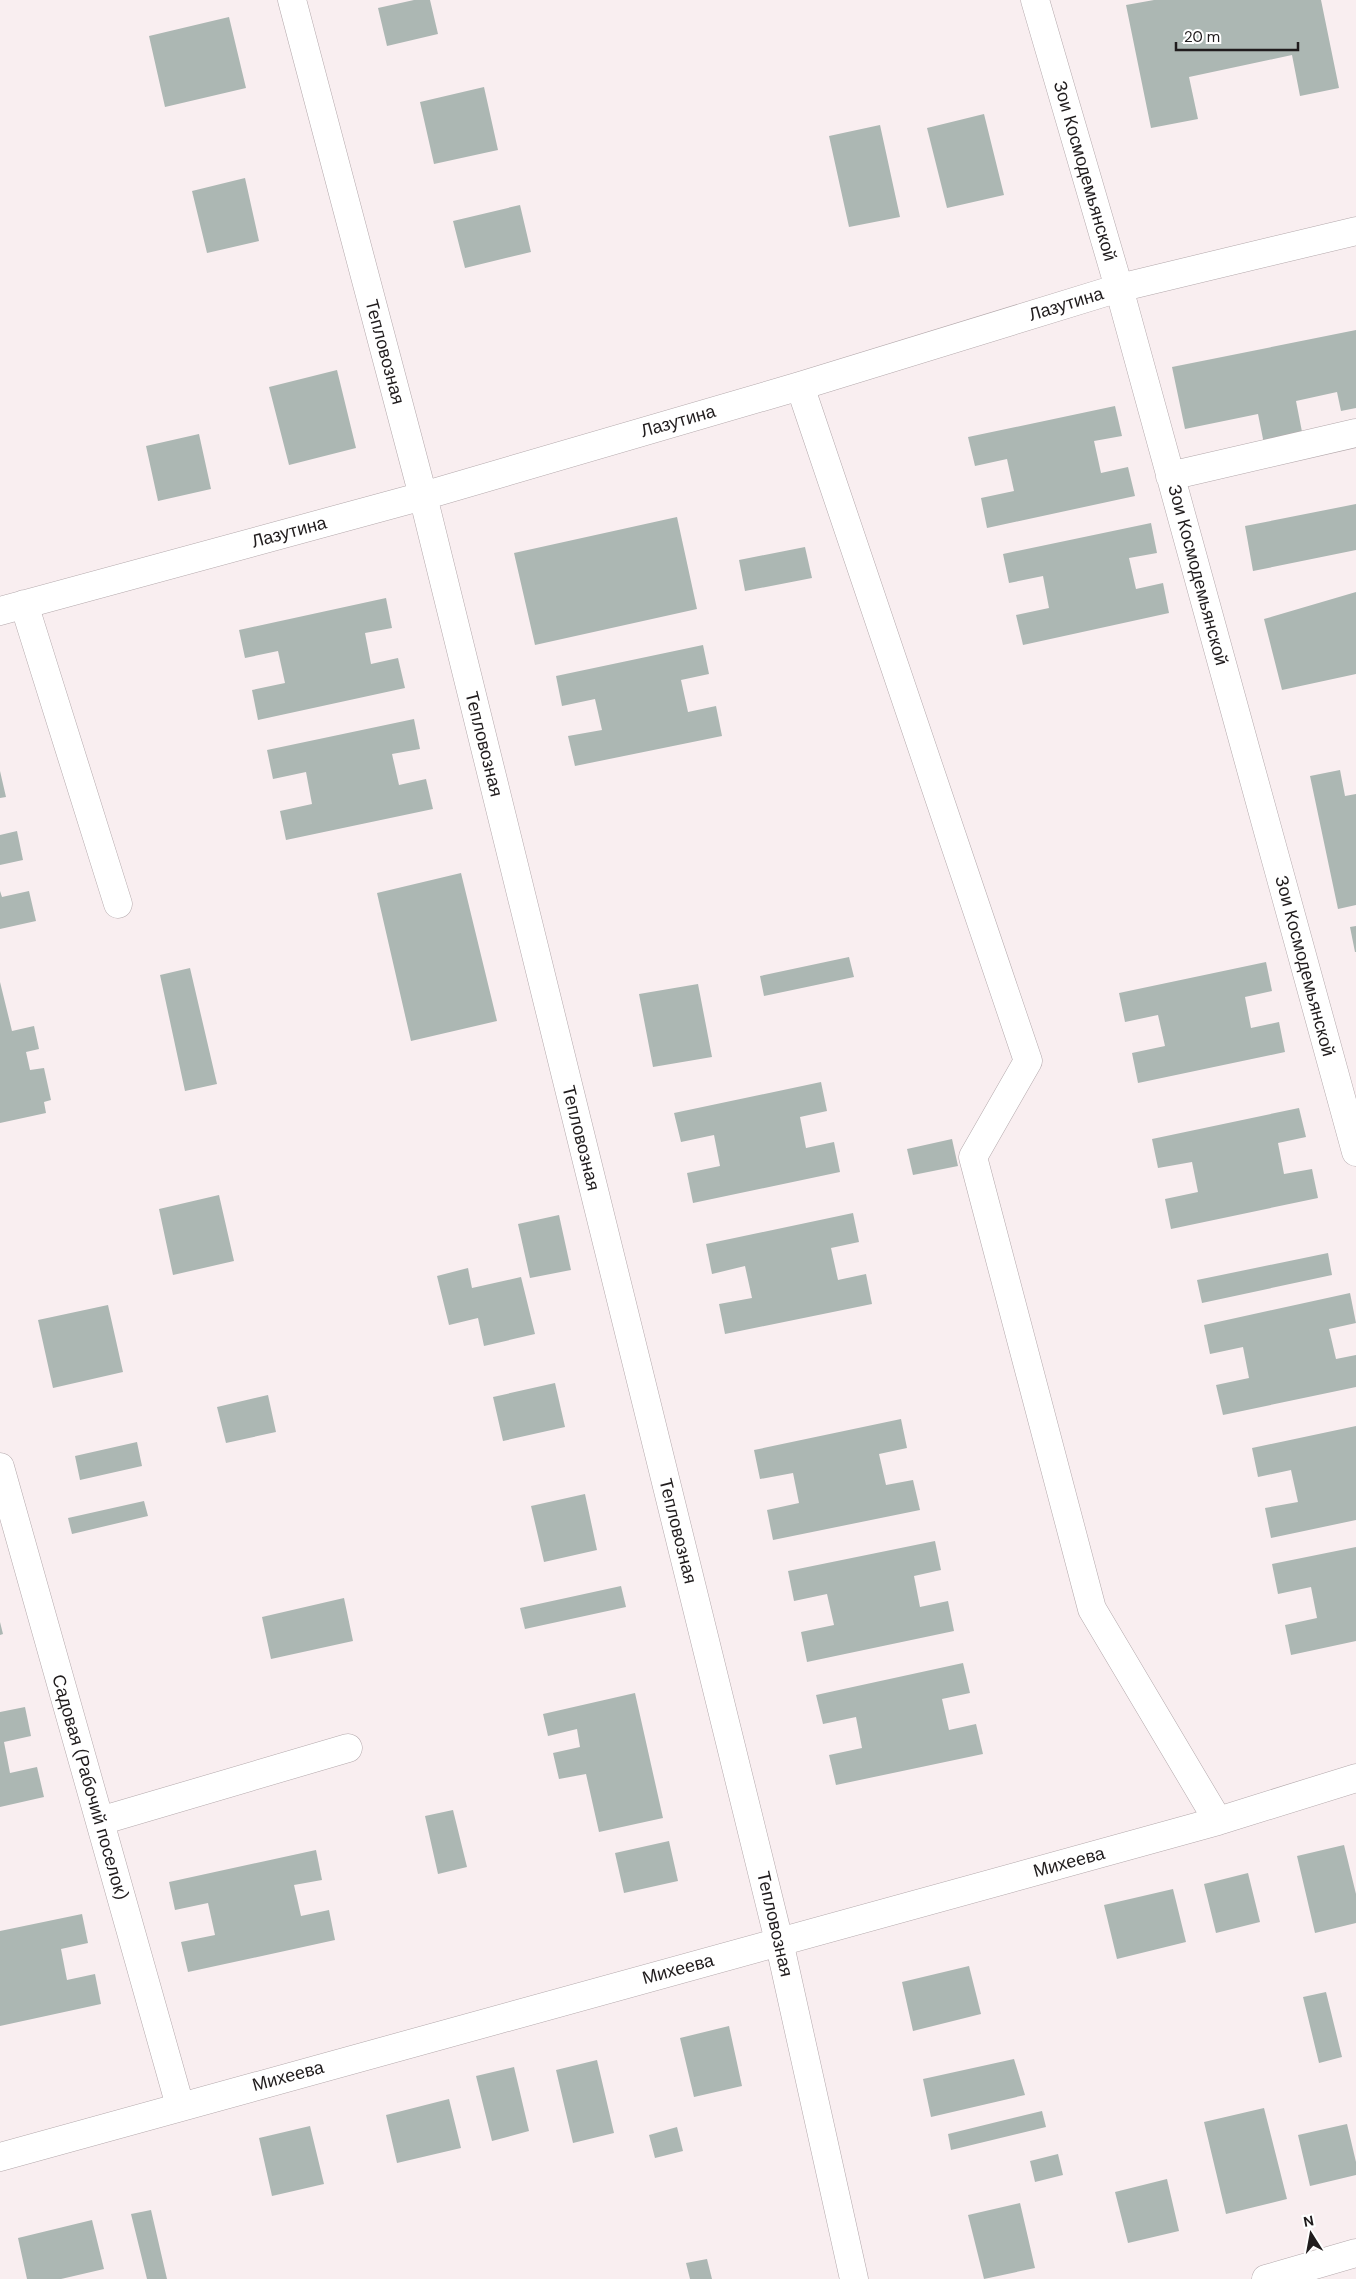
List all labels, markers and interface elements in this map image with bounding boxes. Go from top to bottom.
scale bar [1176,20,1298,52]
text: 20 m [1184,27,1220,47]
street label: Зои Космодемьянской [1048,78,1122,264]
street label: Лазутина [1026,281,1107,327]
street label: Тепловозная [359,297,411,407]
street label: Лазутина [638,399,719,443]
street label: Зои Космодемьянской [1162,482,1234,668]
street label: Лазутина [249,510,330,554]
street label: Тепловозная [459,689,509,799]
street label: Зои Космодемьянской [1269,873,1341,1059]
street label: Тепловозная [556,1083,606,1193]
street label: Тепловозная [653,1476,703,1586]
street label: Садовая (Рабочий поселок) [46,1671,134,1903]
street label: Михеева [1031,1841,1108,1883]
street label: Тепловозная [751,1869,799,1979]
street label: Михеева [640,1948,717,1990]
street label: Михеева [250,2055,327,2097]
north arrow [1286,2209,1336,2259]
text: N [1302,2211,1315,2231]

